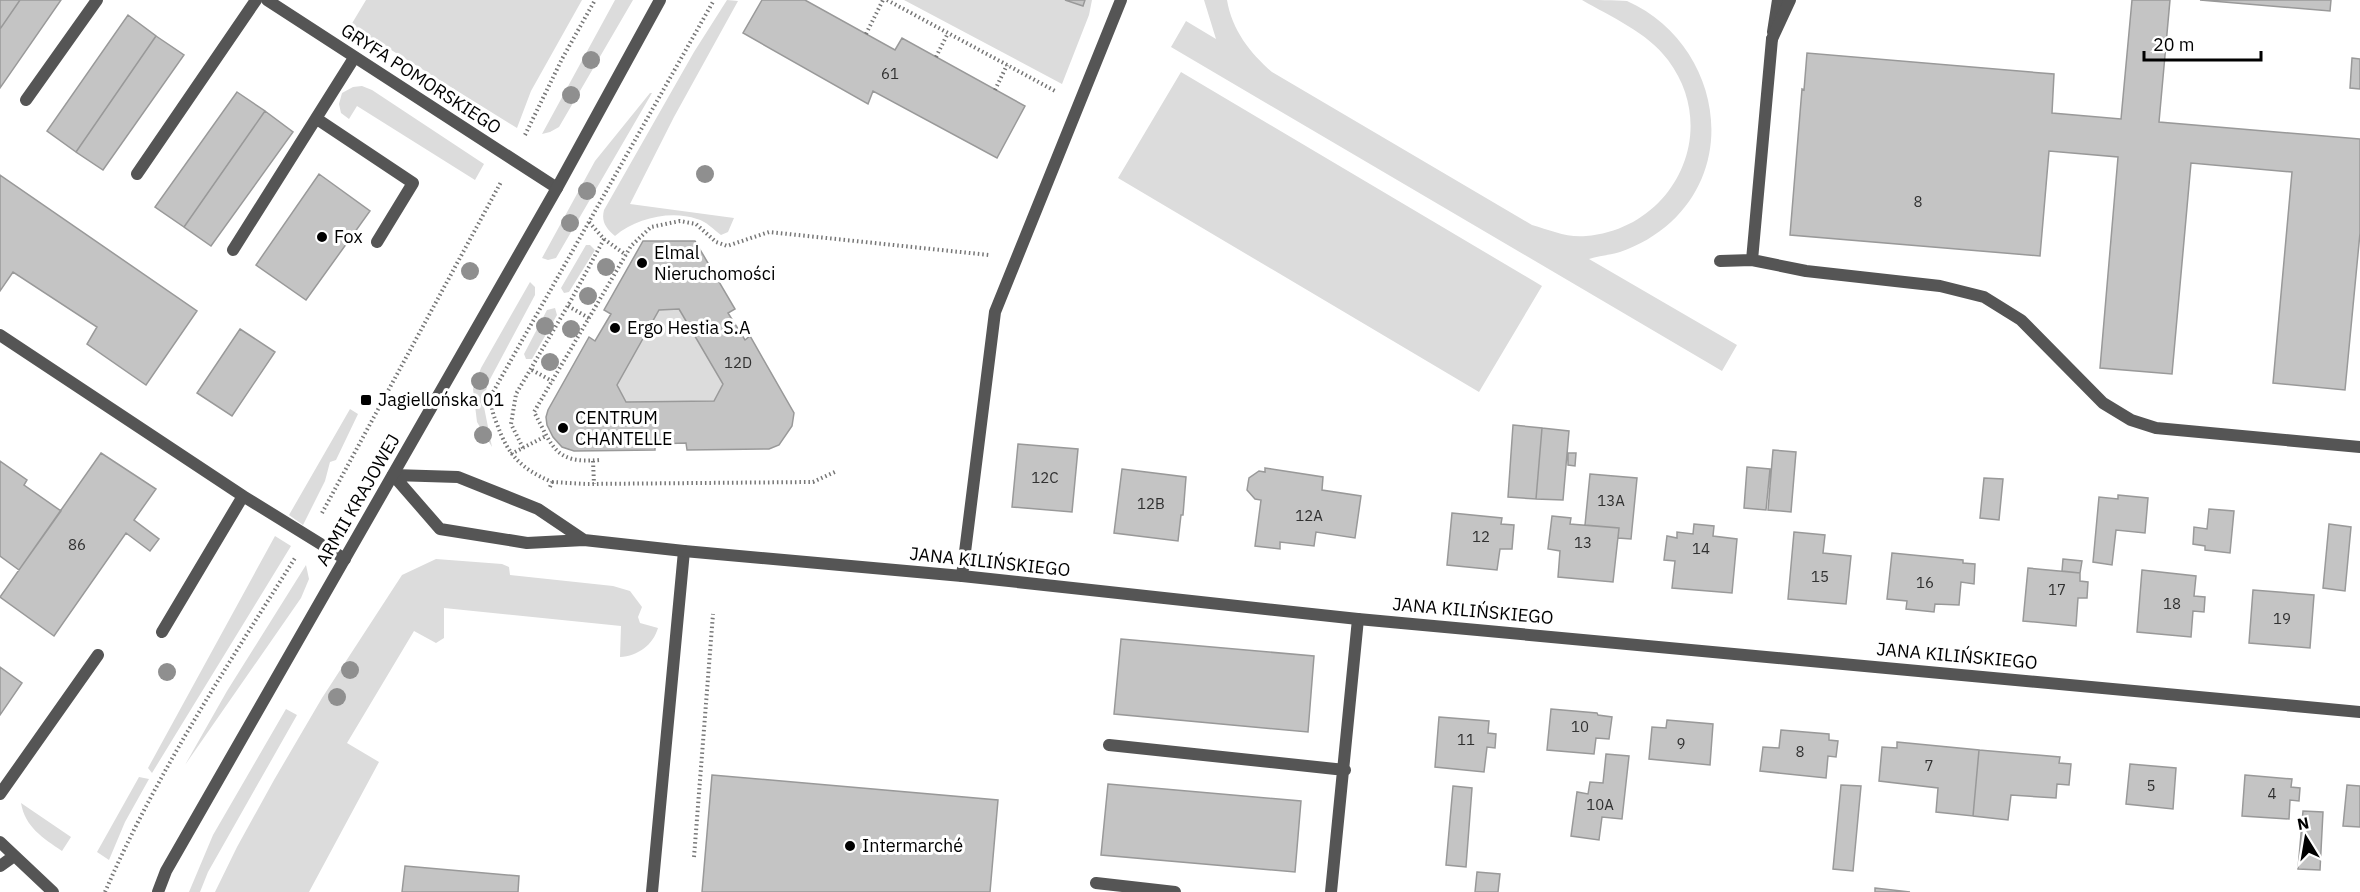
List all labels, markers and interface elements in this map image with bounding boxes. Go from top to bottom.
street label: GRYFA POMORSKIEGO [337,18,506,139]
scale bar [2144,24,2261,62]
text: 20 m [2153,33,2195,56]
house number: 61 [881,64,899,83]
house number: 8 [1913,192,1923,211]
place label: Fox [334,225,363,248]
marker: Fox [315,230,329,244]
place label: Elmal Nieruchomości [654,241,775,285]
marker: Elmal Nieruchomości [635,256,649,270]
place label: Ergo Hestia S.A [627,316,751,339]
marker: Ergo Hestia S.A [608,321,622,335]
house number: 12D [724,353,752,372]
place label: Jagiellońska 01 [378,388,504,411]
marker: Jagiellońska 01 [359,393,373,407]
place label: CENTRUM CHANTELLE [575,406,673,450]
marker: CENTRUM CHANTELLE [556,421,570,435]
street label: ARMII KRAJOWEJ [311,430,405,570]
house number: 12C [1031,468,1059,487]
house number: 13A [1597,491,1625,510]
house number: 12B [1137,494,1165,513]
house number: 12A [1295,506,1323,525]
house number: 12 [1472,527,1490,546]
house number: 13 [1574,533,1592,552]
house number: 86 [68,535,86,554]
house number: 14 [1692,539,1710,558]
street label: JANA KILIŃSKIEGO [909,542,1072,581]
house number: 15 [1811,567,1829,586]
house number: 16 [1916,573,1934,592]
house number: 17 [2048,580,2066,599]
street label: JANA KILIŃSKIEGO [1392,592,1554,629]
house number: 18 [2163,594,2181,613]
house number: 19 [2273,609,2291,628]
street label: JANA KILIŃSKIEGO [1876,637,2038,674]
house number: 10 [1571,717,1589,736]
house number: 11 [1457,730,1475,749]
house number: 9 [1676,734,1686,753]
house number: 8 [1795,742,1805,761]
house number: 7 [1924,756,1934,775]
house number: 5 [2146,776,2156,795]
house number: 4 [2267,784,2277,803]
house number: 10A [1586,795,1614,814]
north arrow [2276,808,2336,868]
text: N [2296,812,2311,834]
place label: Intermarché [862,834,963,857]
marker: Intermarché [843,839,857,853]

